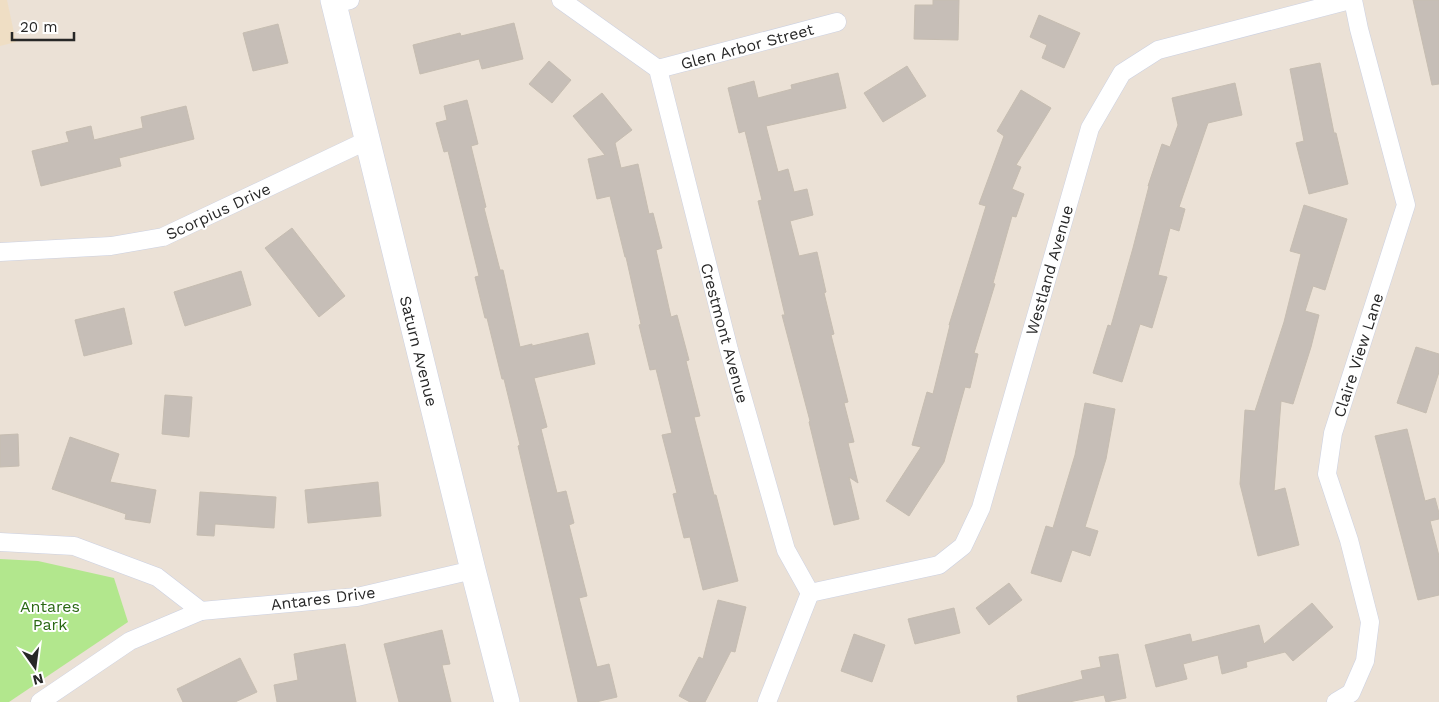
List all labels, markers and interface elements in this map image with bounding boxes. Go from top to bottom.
scale bar [12,10,75,42]
text: 20 m [20,18,58,36]
street label: Glen Arbor Street [679,20,816,73]
street label: Scorpius Drive [163,179,274,244]
street label: Westland Avenue [1022,203,1077,337]
street label: Crestmont Avenue [697,261,752,405]
street label: Claire View Lane [1329,291,1388,420]
street label: Saturn Avenue [396,294,441,408]
street label: Antares Drive [270,583,376,614]
park label: Antares Park [20,597,80,634]
north arrow [10,642,60,692]
text: N [31,671,45,689]

